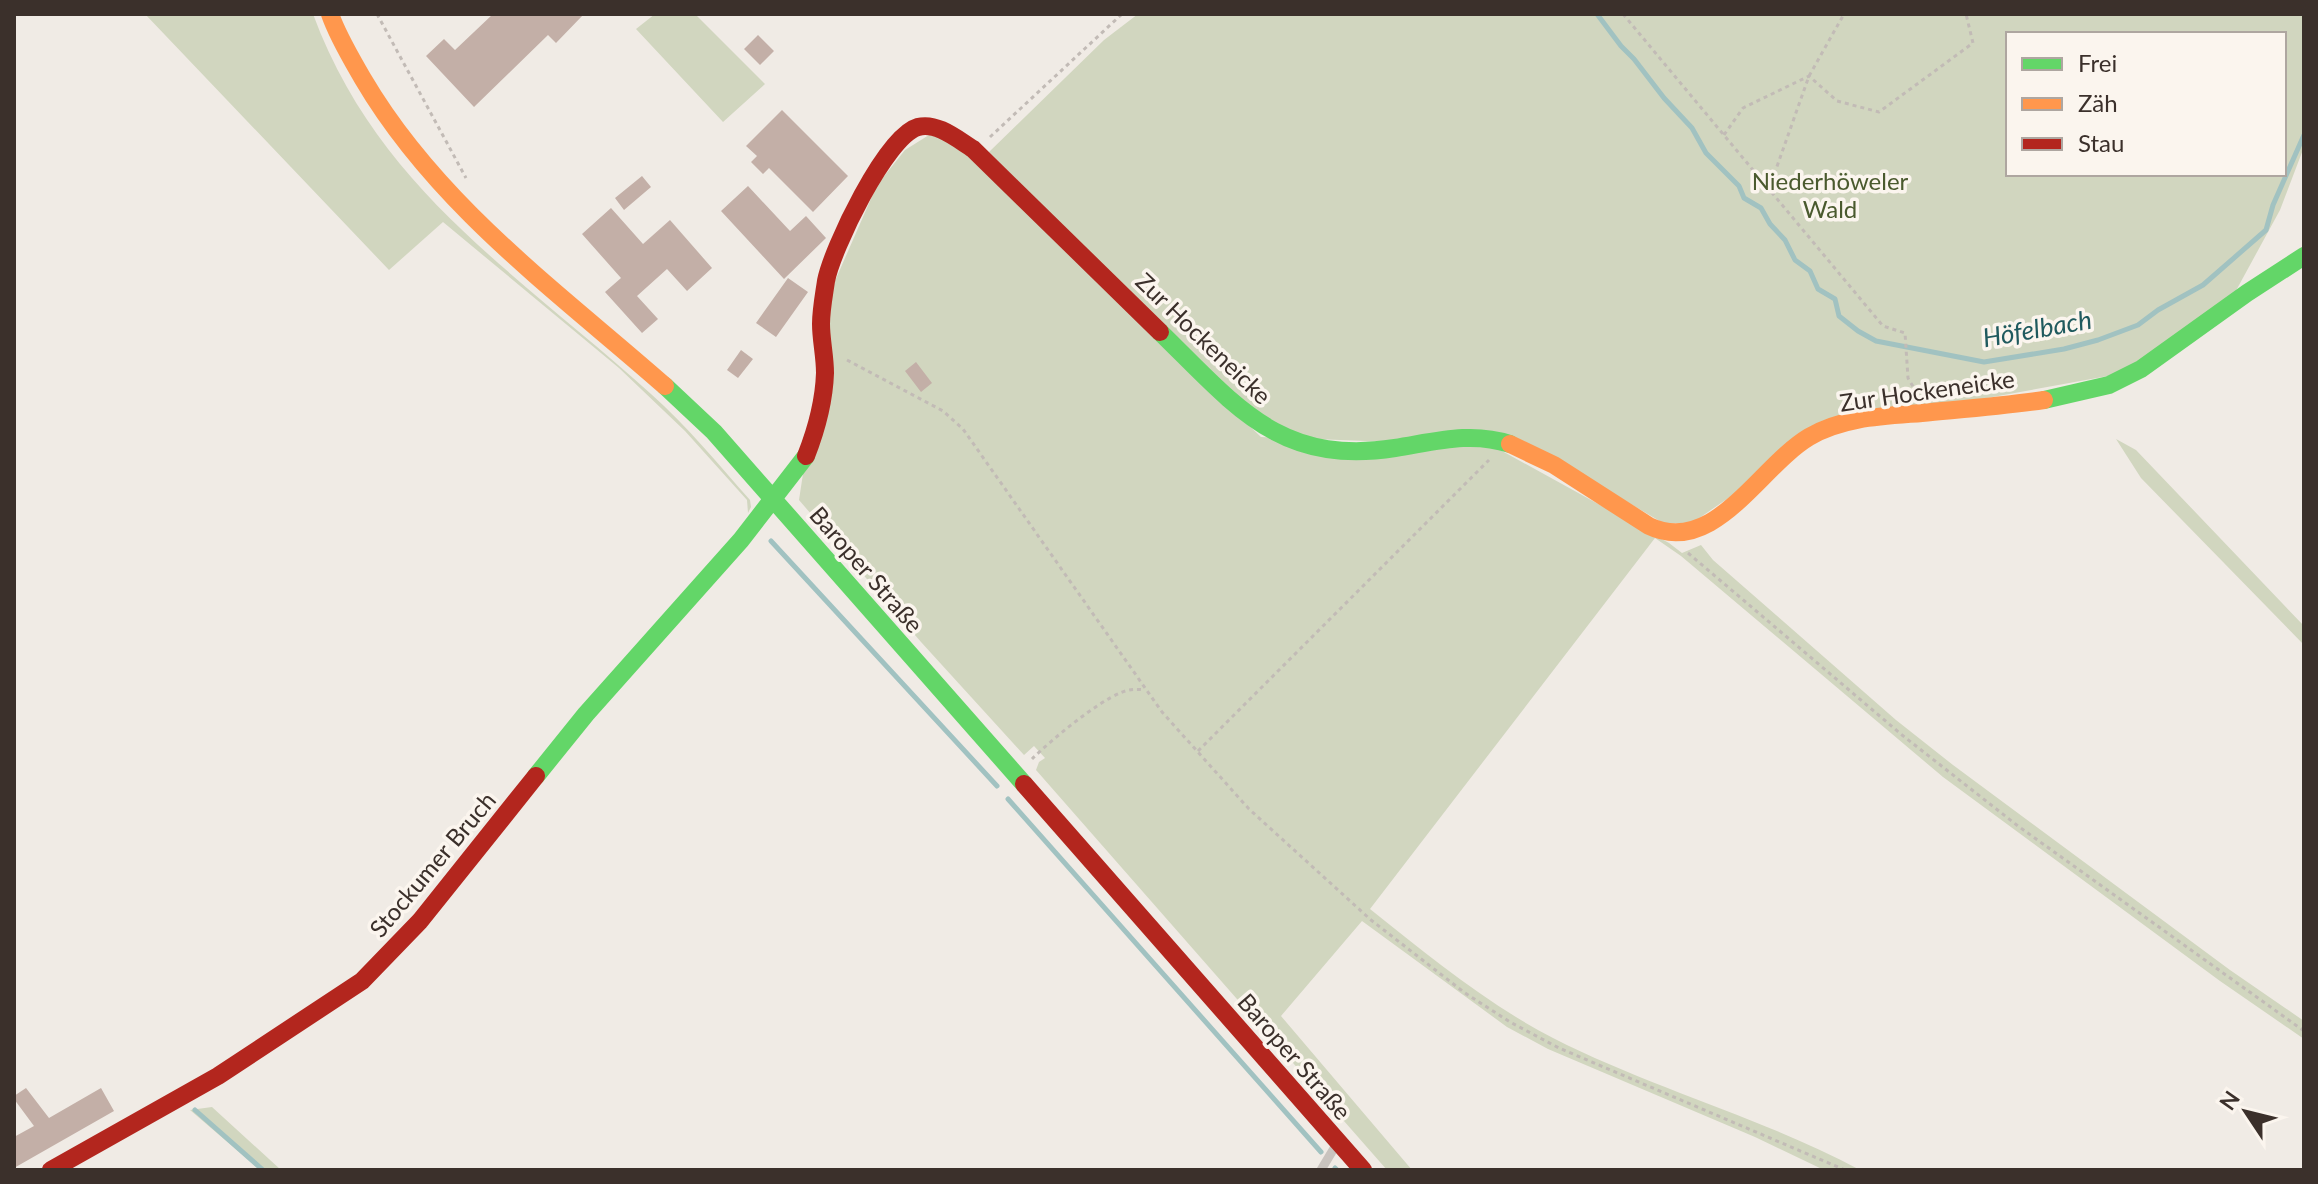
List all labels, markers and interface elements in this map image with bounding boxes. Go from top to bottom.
legend [2006,32,2286,176]
text: Frei [2078,48,2117,77]
text: Zäh [2078,88,2118,117]
text: Stau [2078,128,2124,157]
park label: Niederhöweler Wald [1752,166,1909,223]
street label: Zur Hockeneicke [1131,266,1277,410]
water label: Höfelbach [1980,303,2094,353]
street label: Zur Hockeneicke [1838,363,2016,417]
street label: Baroper Straße [804,500,930,638]
street label: Stockumer Bruch [363,785,501,943]
street label: Baroper Straße [1232,987,1358,1125]
north arrow [2206,1072,2286,1152]
text: N [2213,1086,2245,1115]

